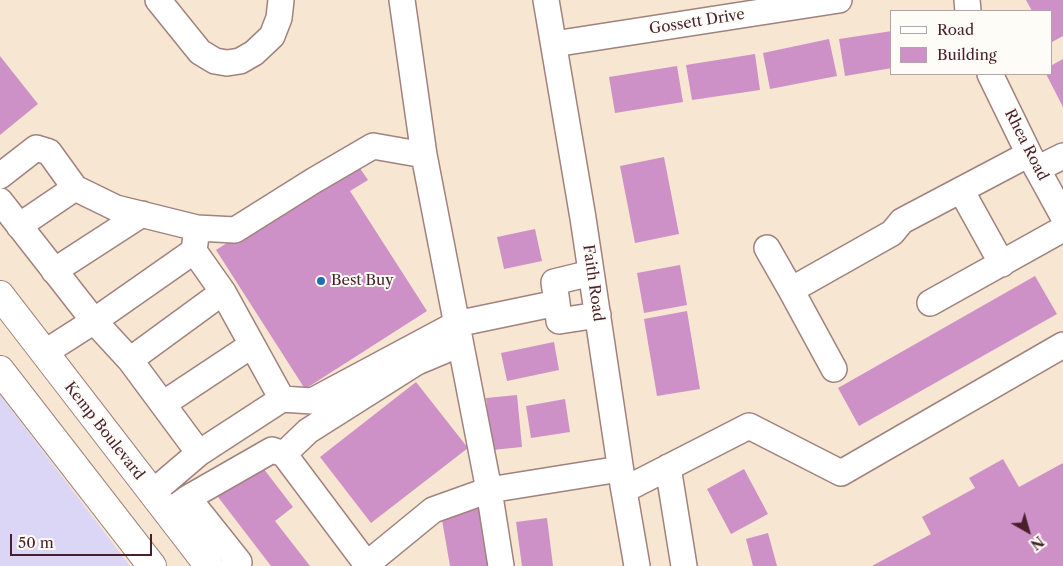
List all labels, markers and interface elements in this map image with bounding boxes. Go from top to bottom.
street label: Gossett Drive [648,6,746,38]
legend [890,10,1053,75]
text: Road [937,20,974,39]
text: Building [937,45,997,64]
street label: Rhea Road [1000,106,1052,184]
street label: Faith Road [579,243,607,323]
place label: Best Buy [331,272,394,290]
marker: Best Buy [315,275,327,287]
street label: Kemp Boulevard [60,378,148,484]
north arrow [1003,506,1053,556]
scale bar [12,524,155,556]
text: N [1027,532,1048,554]
text: 50 m [18,533,54,552]

